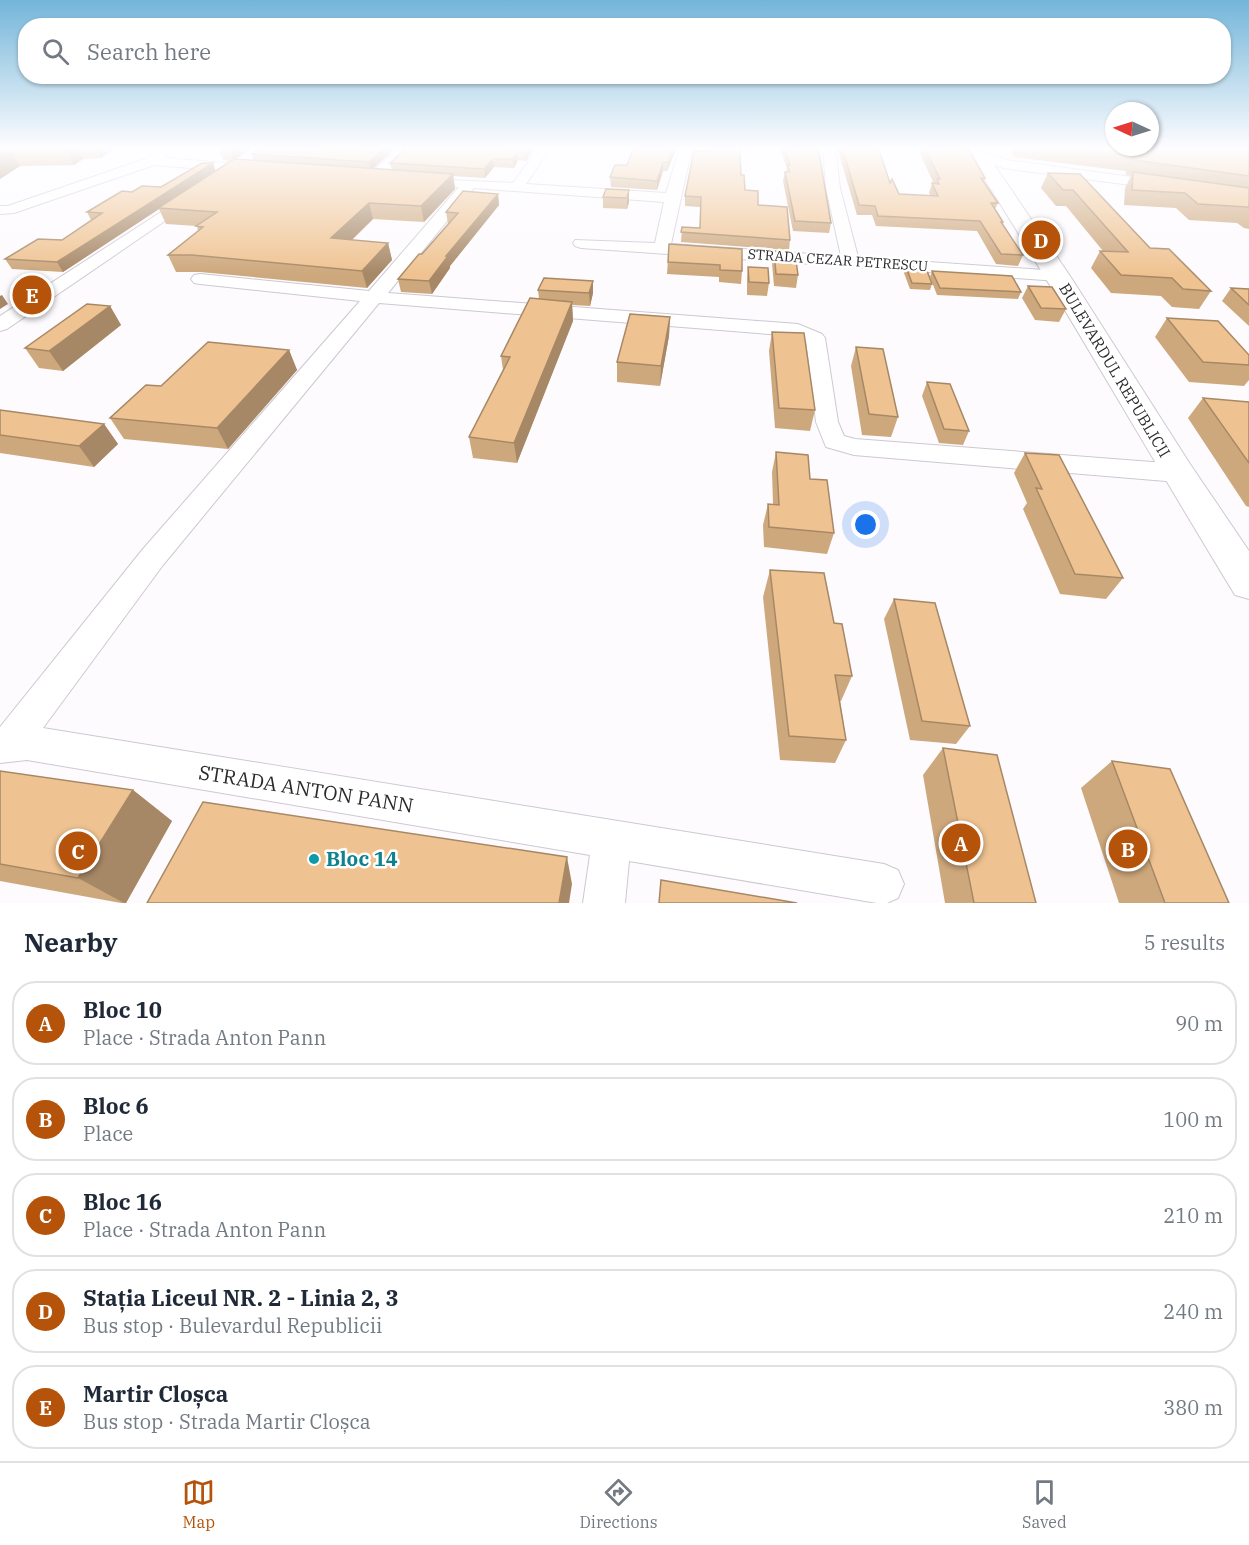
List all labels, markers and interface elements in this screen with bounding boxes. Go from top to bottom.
search box [18,18,1231,84]
icon: search [39,35,72,68]
text: Search here [87,37,211,66]
north arrow [1105,102,1159,156]
pin: D [1022,218,1060,262]
street label: STRADA CEZAR PETRESCU [747,245,929,275]
pin: E [12,272,51,318]
street label: BULEVARDUL REPUBLICII [1055,279,1175,461]
your location [851,510,880,539]
street label: STRADA ANTON PANN [197,758,415,819]
pin: A [942,820,980,866]
pin: B [1108,826,1148,872]
pin: C [58,828,98,874]
place label: Bloc 14 [326,845,398,872]
marker: Bloc 14 [307,852,321,866]
text: Nearby [24,925,118,959]
text: 5 results [1144,929,1225,956]
text: Bloc 10 [83,995,162,1024]
text: A [39,1010,52,1037]
text: 90 m [1175,1010,1223,1037]
text: Place · Strada Anton Pann [83,1024,326,1051]
text: Bloc 6 [83,1091,149,1120]
text: B [38,1106,53,1133]
text: 100 m [1163,1106,1223,1133]
text: Place [83,1120,133,1147]
text: Bloc 16 [83,1187,162,1216]
text: C [39,1202,52,1229]
text: 210 m [1163,1202,1223,1229]
text: Place · Strada Anton Pann [83,1216,326,1243]
text: Stația Liceul NR. 2 - Linia 2, 3 [83,1283,399,1312]
text: D [38,1298,53,1325]
text: 240 m [1163,1298,1223,1325]
text: Bus stop · Bulevardul Republicii [83,1312,382,1339]
text: Martir Cloșca [83,1379,228,1408]
text: E [39,1394,52,1421]
text: 380 m [1163,1394,1223,1421]
text: Bus stop · Strada Martir Cloșca [83,1408,371,1435]
tab: Map [182,1476,215,1532]
tab: Directions [580,1476,658,1532]
tab: Saved [1022,1476,1067,1532]

